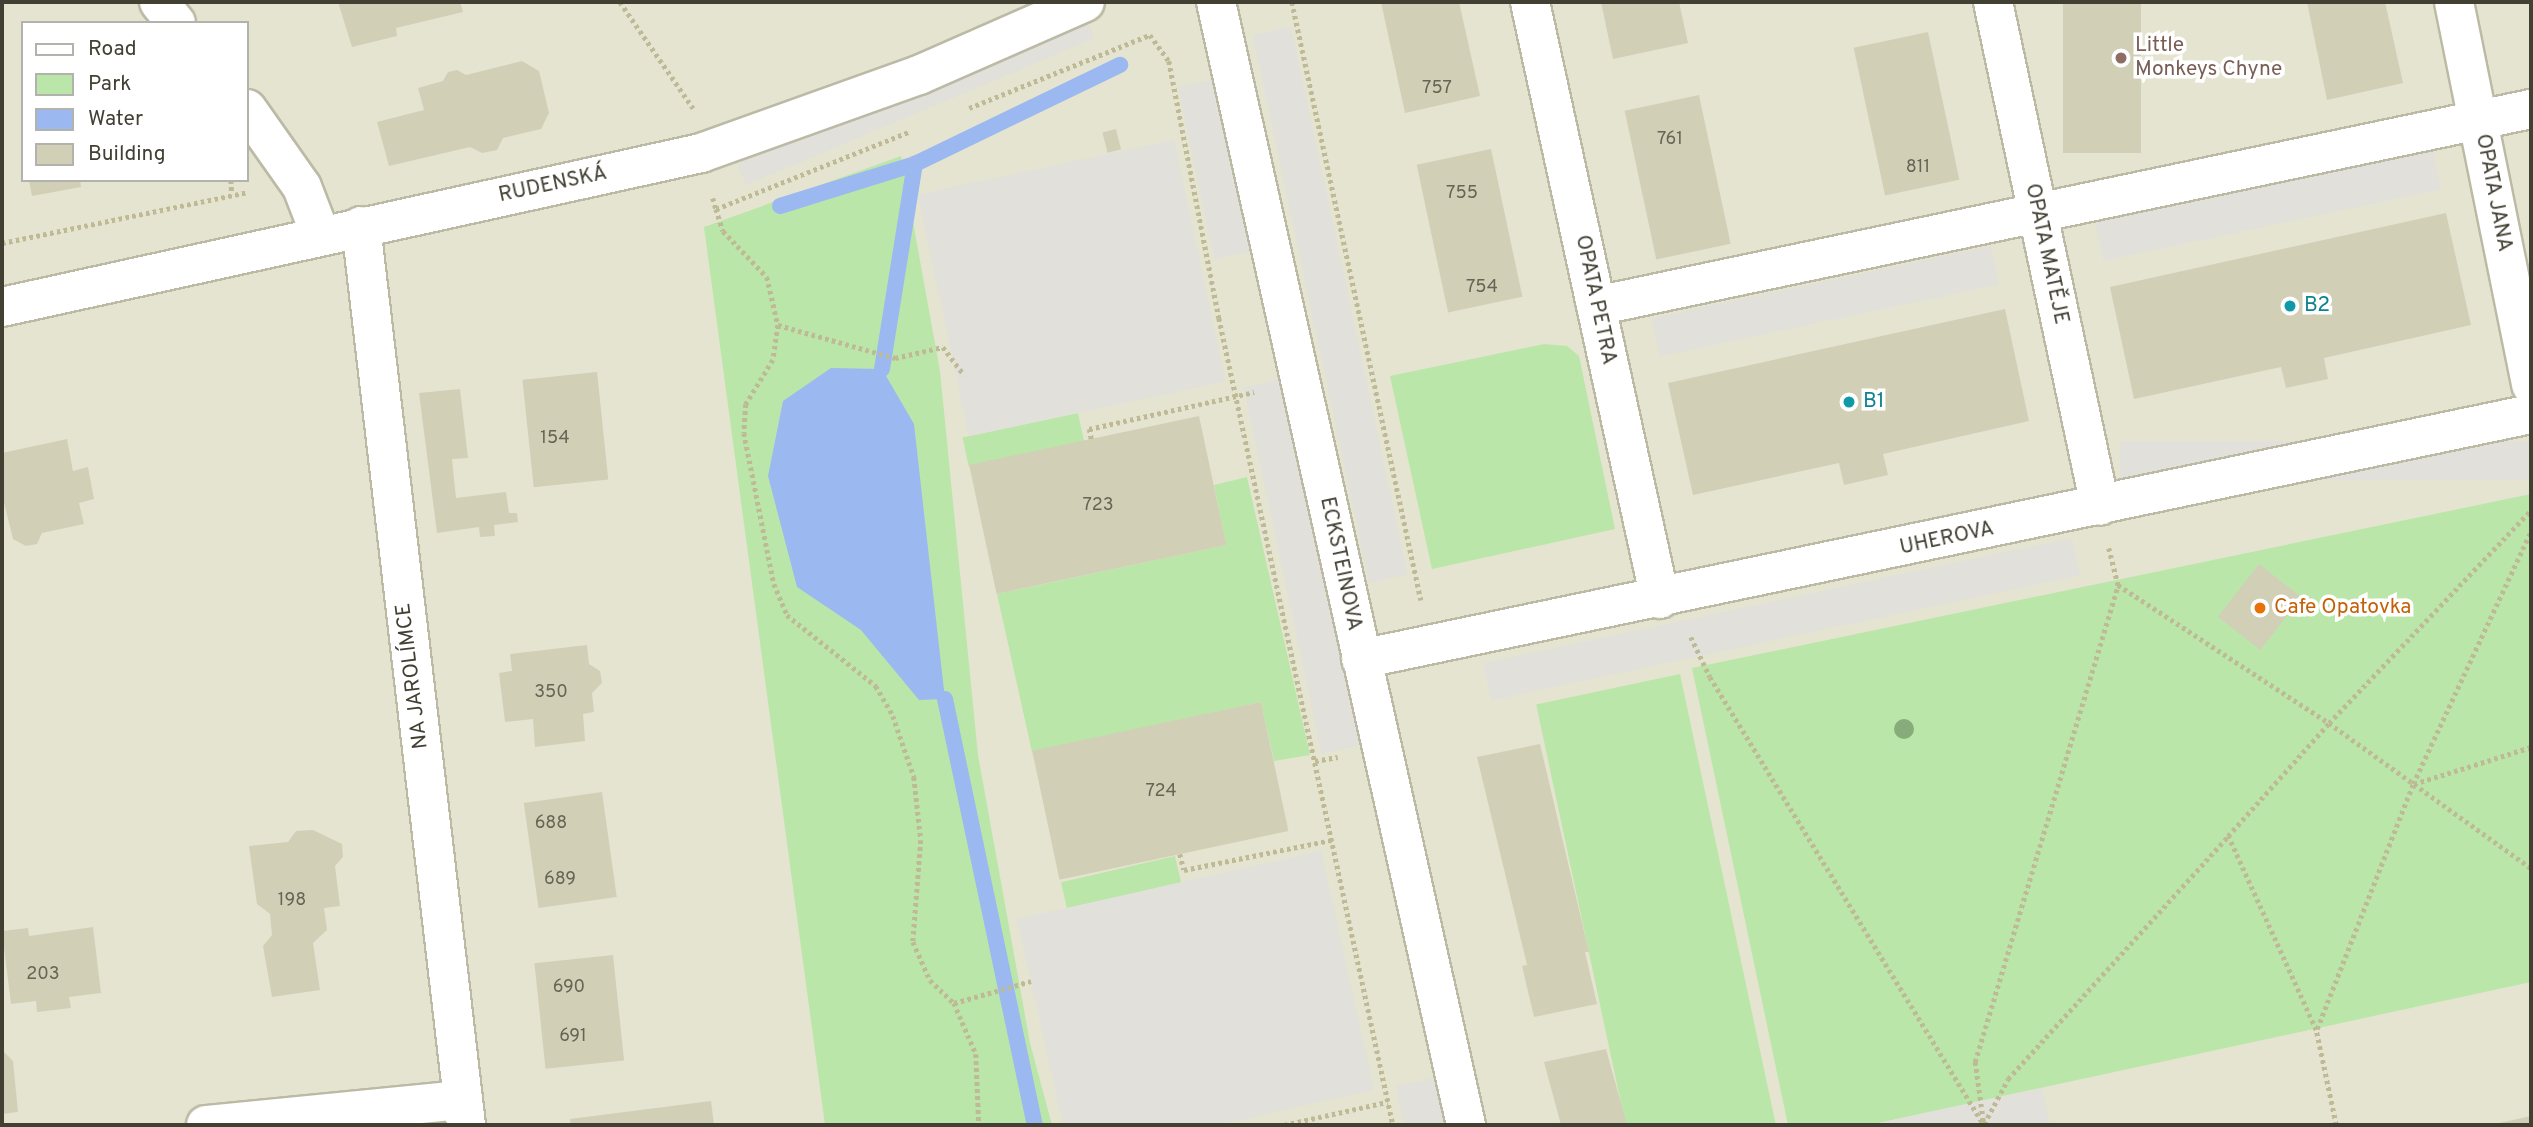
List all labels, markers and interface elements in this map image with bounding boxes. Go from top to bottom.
legend [21,21,248,182]
place label: Little Monkeys Chyne [2135,33,2282,83]
text: Road [88,36,137,63]
marker: Little Monkeys Chyne [2113,50,2129,66]
text: Park [88,71,131,98]
house number: 757 [1422,78,1452,100]
text: Water [88,106,143,133]
house number: 761 [1657,129,1683,151]
street label: OPATA JANA [2469,132,2517,254]
text: Building [88,141,166,168]
house number: 811 [1906,157,1930,179]
street label: RUDENSKÁ [496,161,610,209]
street label: OPATA MATĚJE [2019,181,2073,327]
house number: 755 [1446,183,1478,205]
street label: OPATA PETRA [1569,232,1621,368]
house number: 754 [1466,277,1498,299]
place label: B2 [2304,293,2330,319]
marker: B2 [2282,298,2298,314]
place label: B1 [1863,389,1885,415]
marker: B1 [1841,394,1857,410]
house number: 154 [540,428,570,450]
house number: 723 [1083,495,1113,517]
street label: ECKSTEINOVA [1314,495,1366,633]
street label: UHEROVA [1898,517,1996,561]
place label: Cafe Opatovka [2274,595,2411,621]
marker: Cafe Opatovka [2252,600,2268,616]
street label: NA JAROLÍMCE [391,601,435,751]
house number: 350 [534,682,568,704]
house number: 724 [1145,781,1177,803]
house number: 688 [535,813,567,835]
house number: 689 [544,869,576,891]
house number: 198 [278,890,306,912]
house number: 203 [26,964,60,986]
house number: 690 [553,977,585,999]
house number: 691 [559,1026,587,1048]

